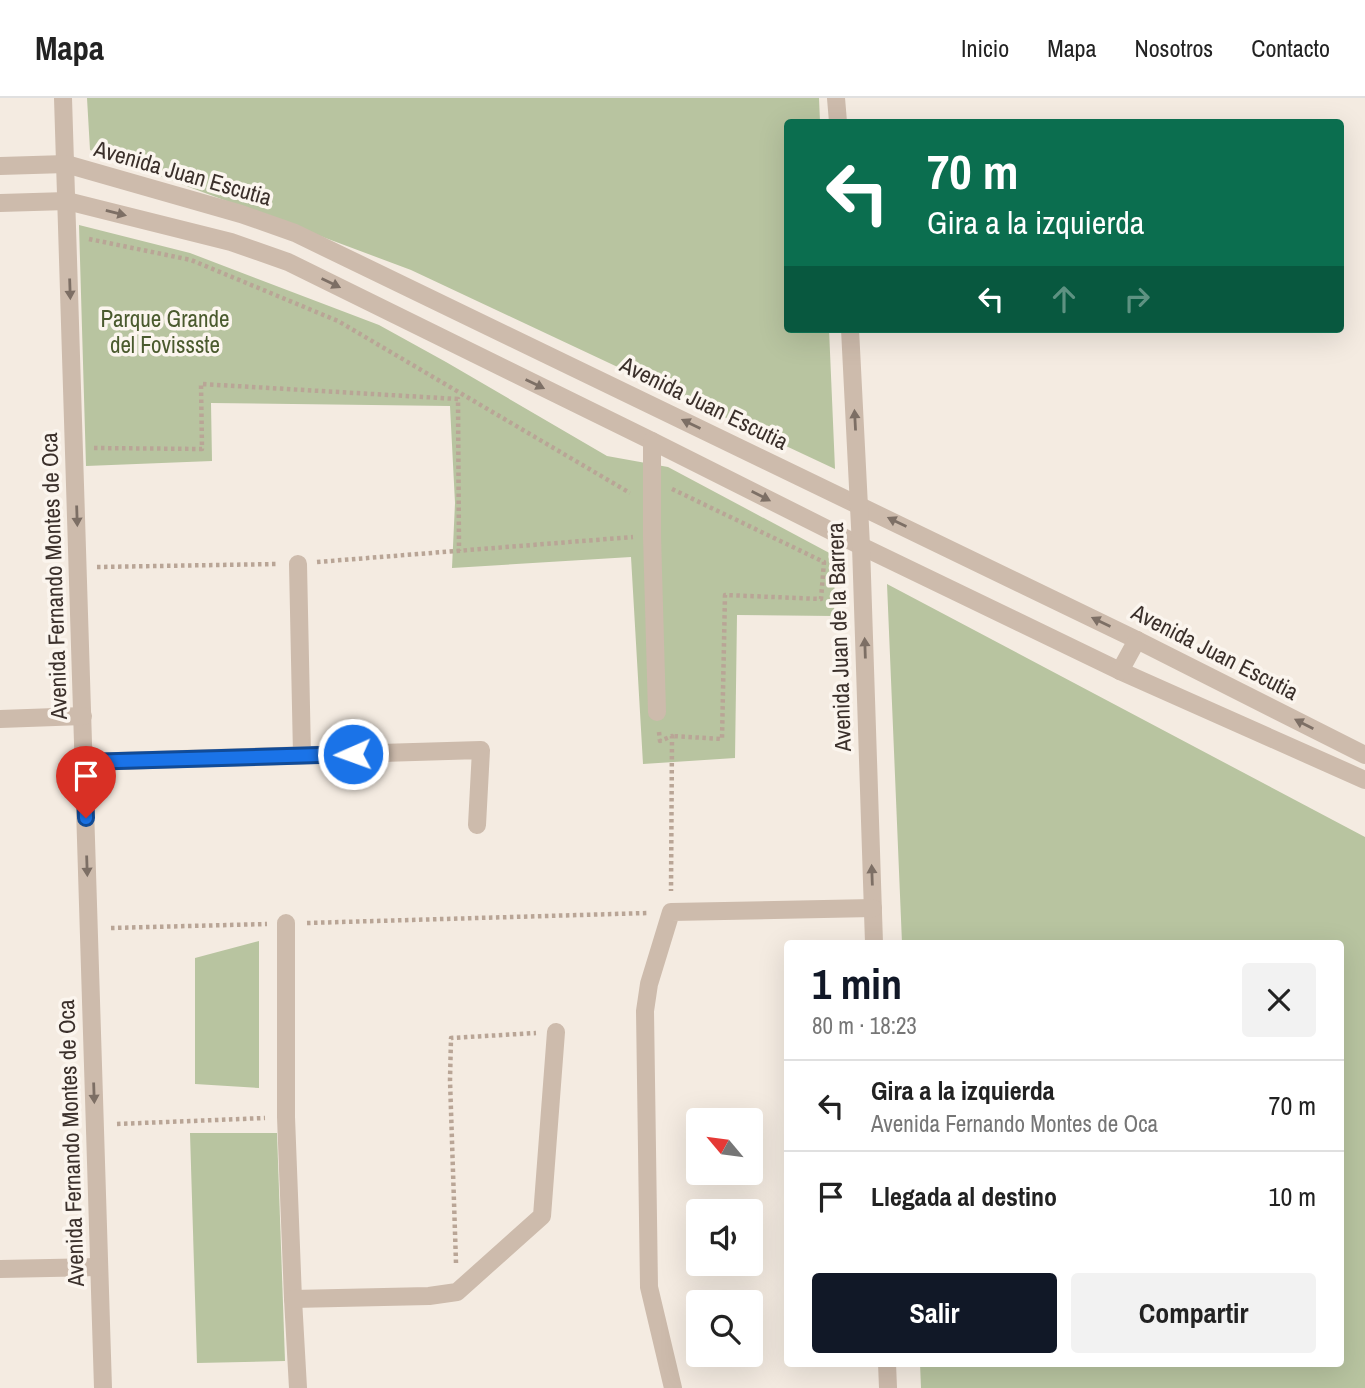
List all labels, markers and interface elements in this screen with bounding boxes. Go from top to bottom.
text: Mapa [35,26,104,70]
text: Inicio [961,32,1009,64]
text: Mapa [1047,32,1096,64]
text: Nosotros [1134,32,1213,64]
text: Contacto [1251,32,1330,64]
street label: Avenida Juan Escutia [90,132,276,213]
text: 70 m [927,138,1019,204]
icon: left [812,147,903,238]
text: Gira a la izquierda [927,201,1144,244]
one-way arrow [105,208,127,219]
one-way arrow [64,278,75,300]
one-way arrow [321,278,341,289]
icon: left [972,280,1010,318]
icon: ahead [1045,280,1083,318]
icon: right [1118,280,1156,318]
park label: Parque Grande del Fovissste [101,303,229,360]
street label: Avenida Juan Escutia [614,348,794,457]
one-way arrow [525,379,545,390]
one-way arrow [849,409,860,431]
one-way arrow [681,418,701,430]
street label: Avenida Fernando Montes de Oca [33,432,74,721]
one-way arrow [751,490,771,501]
one-way arrow [71,505,82,527]
one-way arrow [886,517,907,528]
street label: Avenida Juan de la Barrera [819,521,858,753]
street label: Avenida Juan Escutia [1126,596,1304,707]
one-way arrow [1091,616,1111,627]
one-way arrow [859,636,870,658]
position arrow [316,717,390,791]
one-way arrow [1294,719,1314,730]
pin [56,746,116,818]
icon: arrive [67,757,105,795]
one-way arrow [81,855,93,877]
one-way arrow [866,864,877,886]
text: 1 min [812,956,902,1012]
button: close [1242,963,1316,1037]
street label: Avenida Fernando Montes de Oca [50,999,91,1288]
text: 80 m · 18:23 [812,1010,917,1041]
text: Gira a la izquierda [871,1073,1055,1108]
one-way arrow [88,1083,100,1105]
icon: left [812,1087,850,1125]
text: 70 m [1269,1088,1316,1123]
north arrow [686,1108,763,1185]
map controls [686,1108,763,1367]
text: Avenida Fernando Montes de Oca [871,1108,1158,1139]
icon: arrive [812,1178,850,1216]
text: Llegada al destino [871,1179,1057,1214]
text: 10 m [1269,1179,1316,1214]
button: sound [686,1199,763,1276]
button: Salir [812,1273,1057,1353]
button: Compartir [1071,1273,1316,1353]
button: search [686,1290,763,1367]

